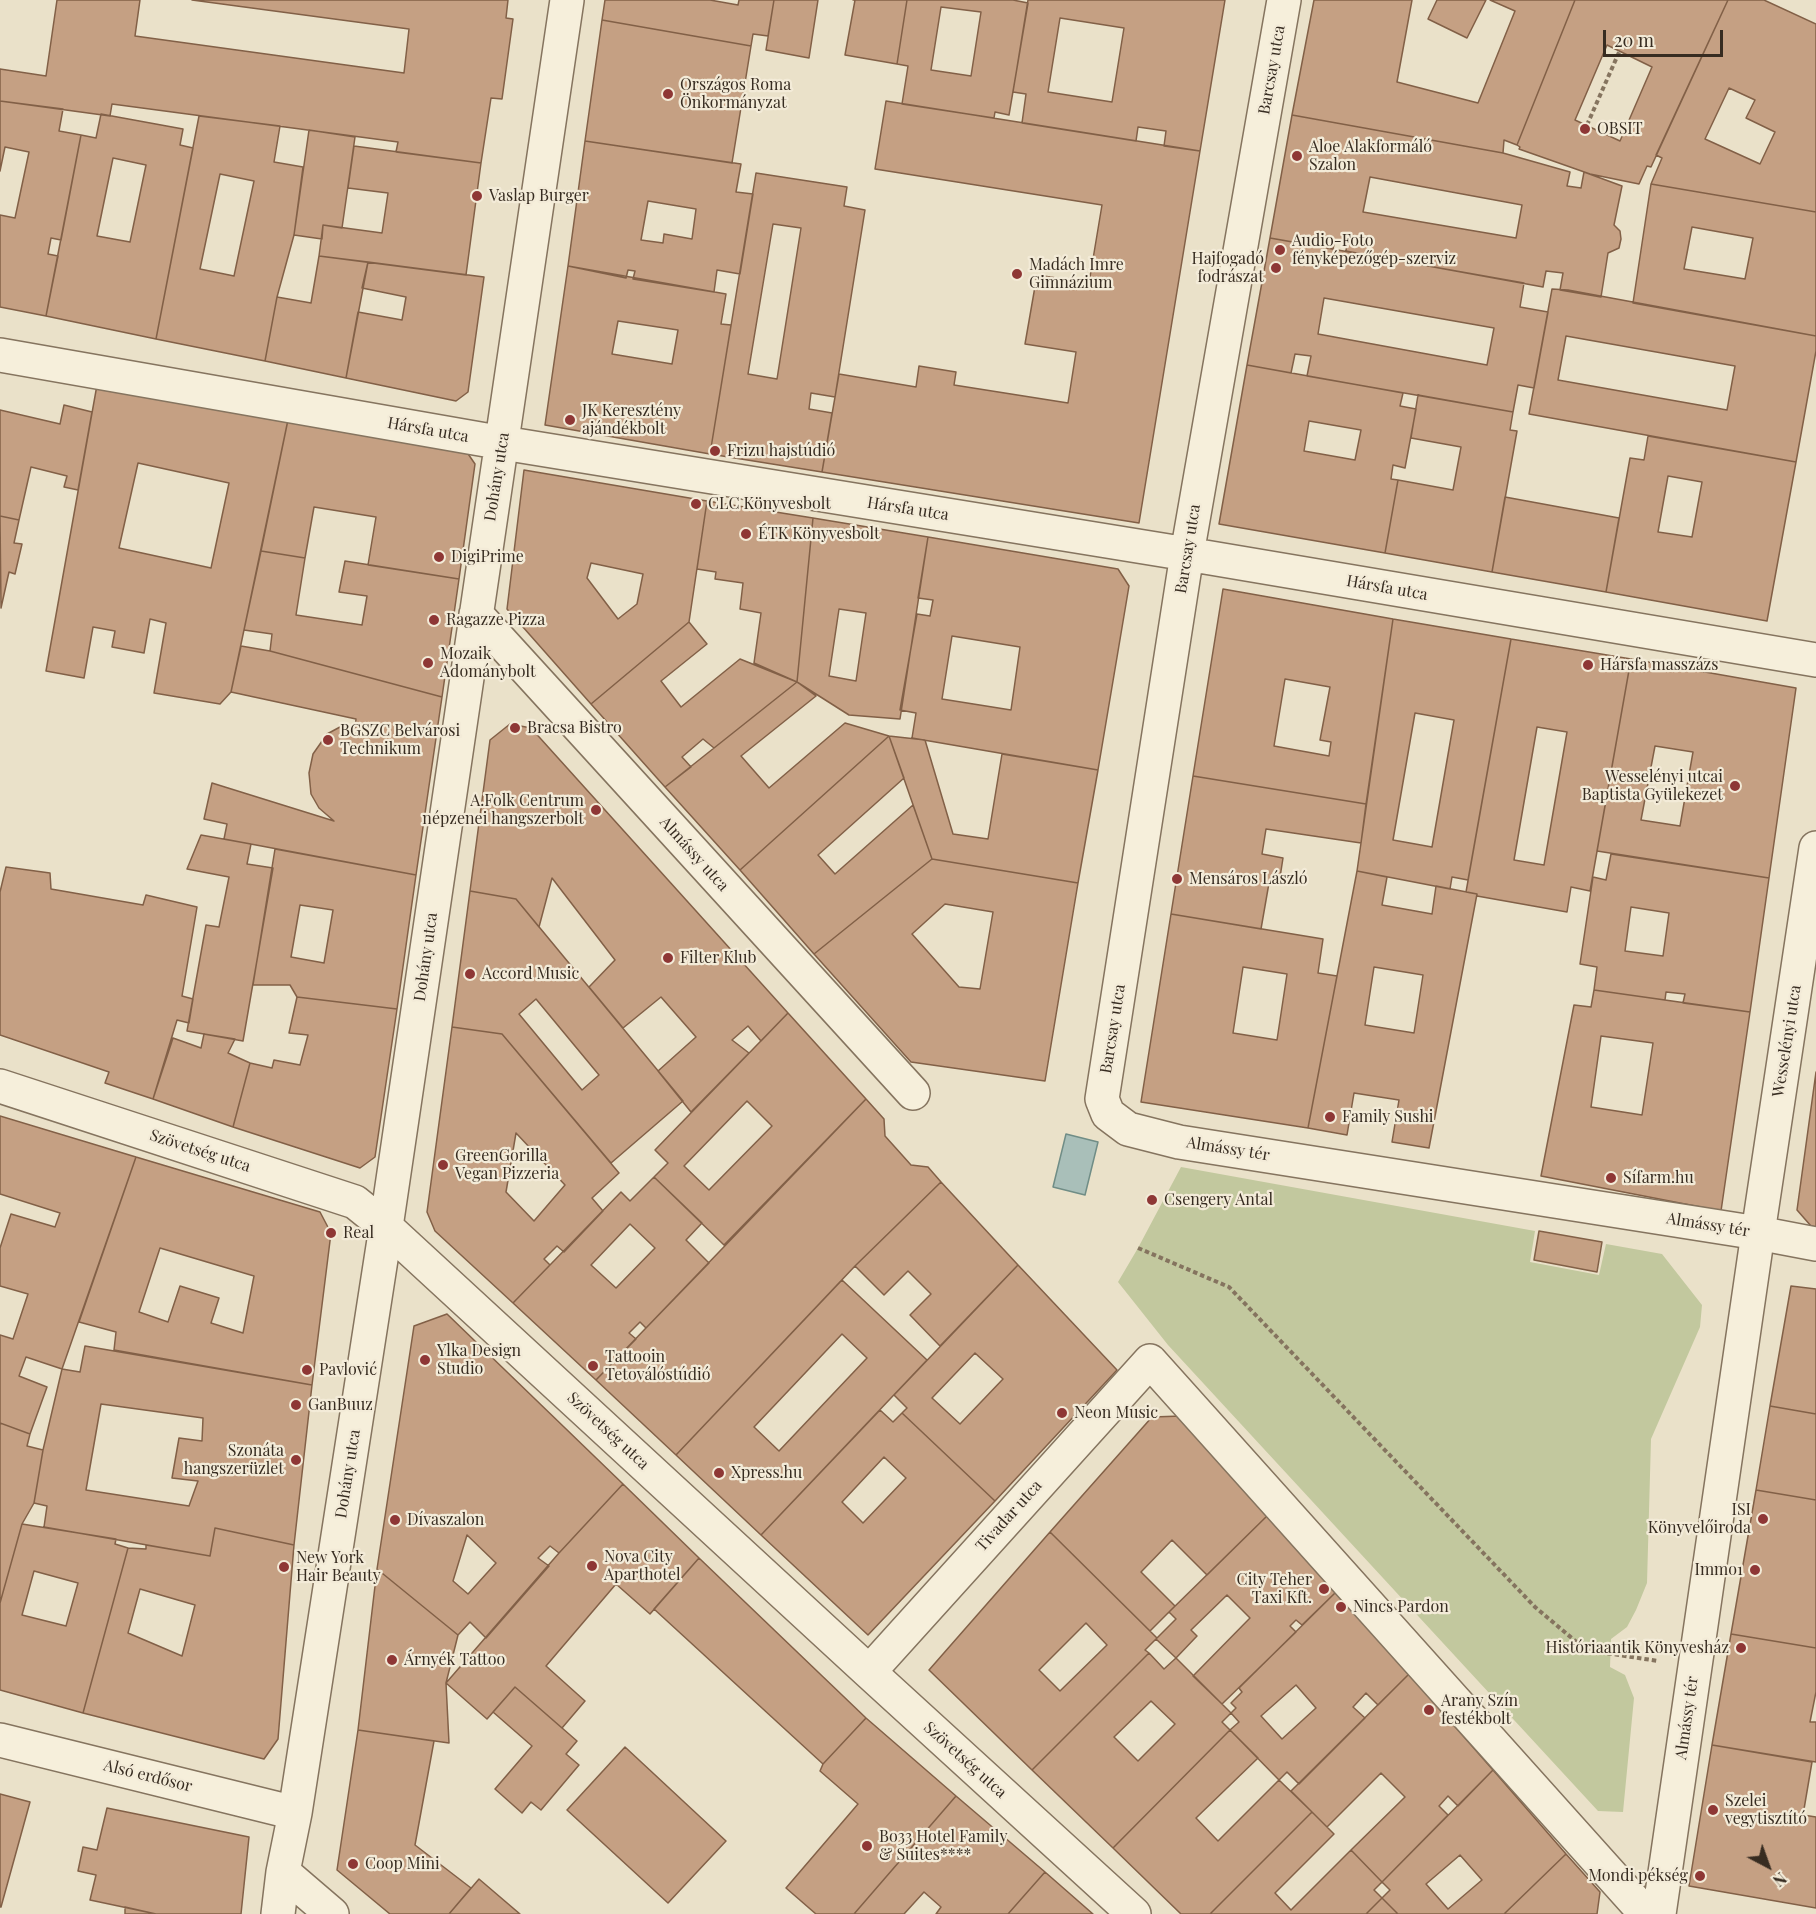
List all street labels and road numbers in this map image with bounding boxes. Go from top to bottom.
street label: Barcsay utca [1255,24,1289,116]
street label: Hársfa utca [386,413,470,447]
street label: Dohány utca [481,431,513,523]
street label: Hársfa utca [866,493,950,525]
street label: Barcsay utca [1171,503,1205,595]
street label: Hársfa utca [1345,571,1429,605]
street label: Almássy utca [655,813,733,895]
street label: Dohány utca [410,911,442,1003]
street label: Barcsay utca [1096,983,1130,1075]
street label: Wesselényi utca [1769,984,1805,1098]
street label: Szövetség utca [147,1126,253,1176]
street label: Almássy tér [1185,1133,1271,1165]
street label: Almássy tér [1665,1209,1751,1241]
street label: Szövetség utca [563,1388,653,1474]
street label: Dohány utca [332,1428,364,1520]
street label: Tivadar utca [972,1476,1046,1556]
street label: Almássy tér [1672,1675,1702,1761]
street label: Szövetség utca [920,1718,1010,1802]
street label: Alsó erdősor [102,1756,194,1796]

